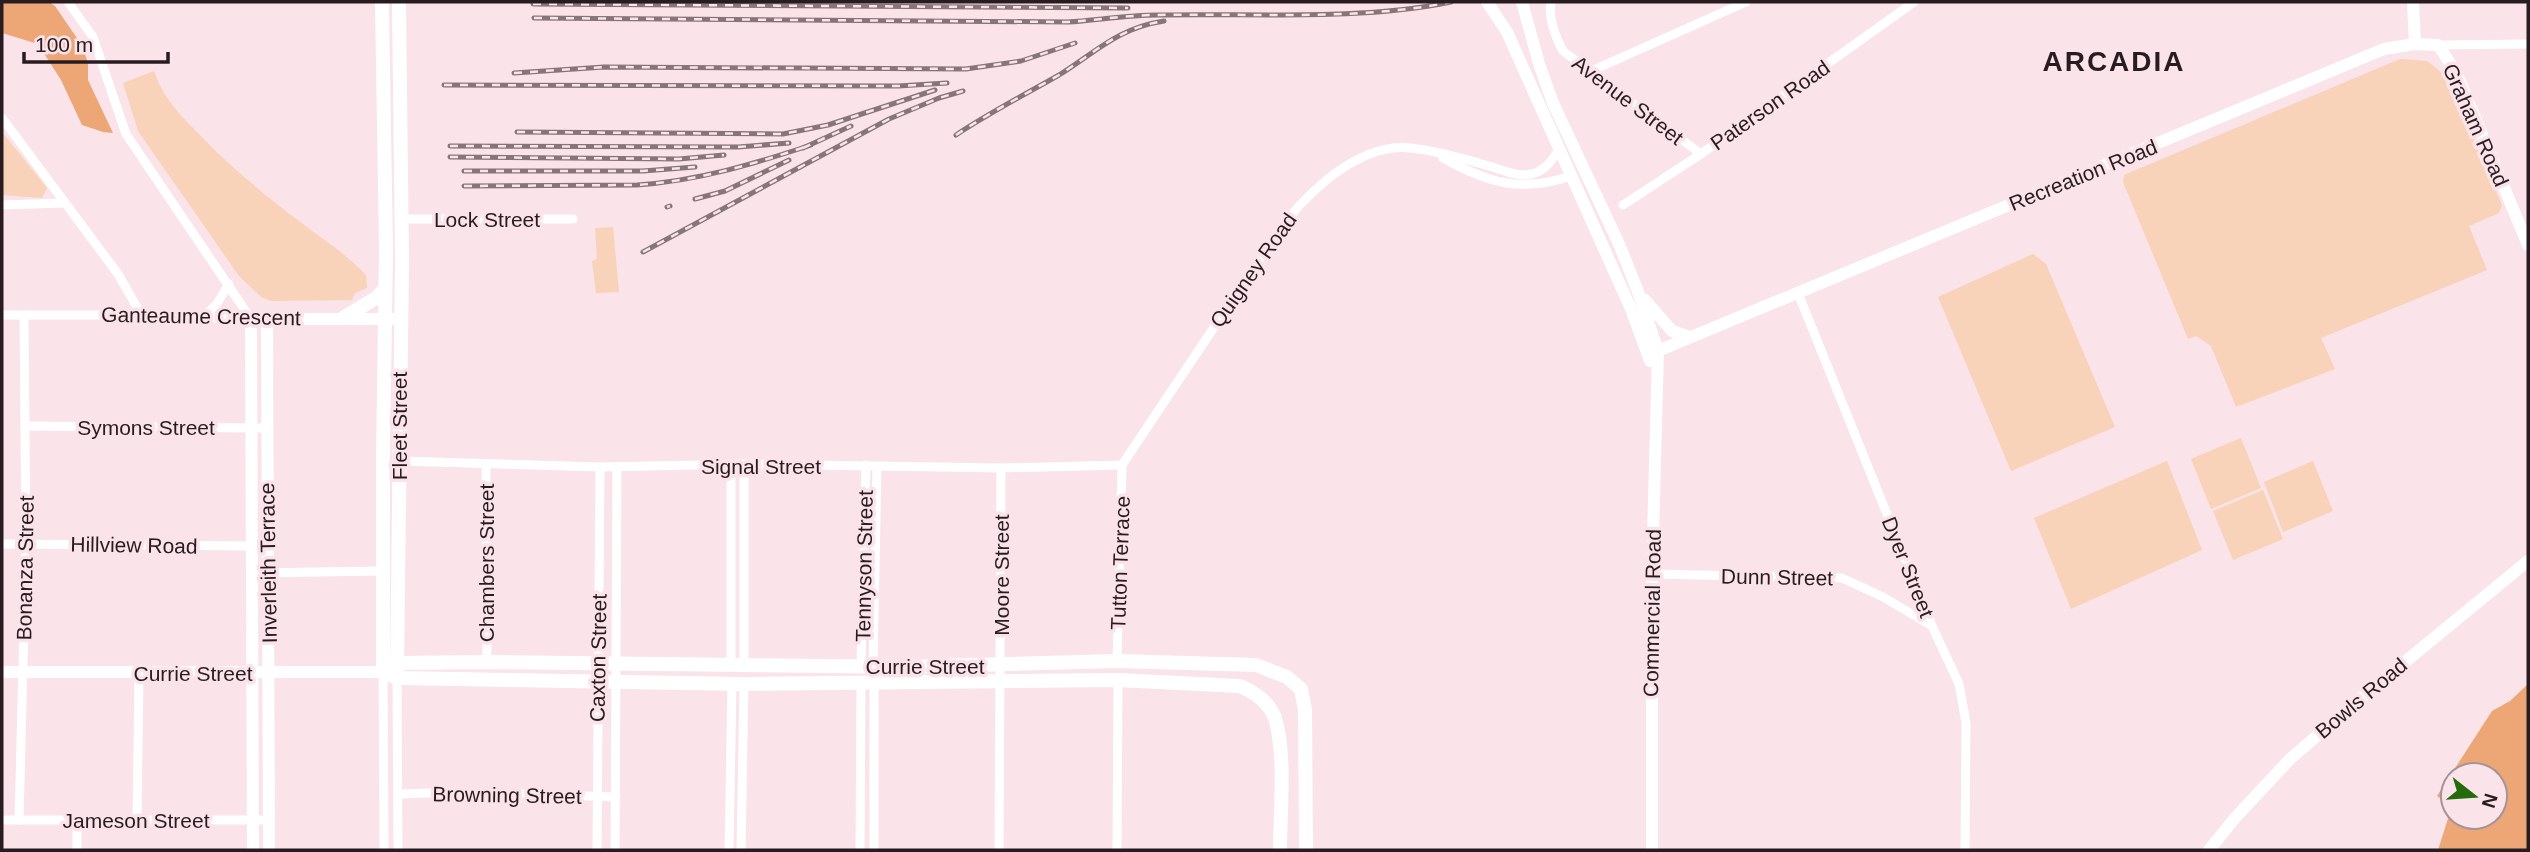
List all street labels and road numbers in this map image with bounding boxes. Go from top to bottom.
street label: Avenue Street [1568,51,1688,149]
street label: Paterson Road [1706,55,1834,155]
street label: Graham Road [2439,60,2513,190]
street label: Recreation Road [2006,135,2160,215]
street label: Lock Street [434,208,540,231]
street label: Quigney Road [1205,208,1301,332]
street label: Ganteaume Crescent [101,303,301,329]
street label: Fleet Street [388,372,411,480]
street label: Symons Street [77,416,215,439]
street label: Signal Street [701,455,821,478]
street label: Inverleith Terrace [255,482,281,644]
street label: Chambers Street [475,483,498,642]
street label: Tennyson Street [851,490,877,642]
street label: Bonanza Street [12,495,38,641]
street label: Tutton Terrace [1106,496,1134,630]
street label: Dyer Street [1877,513,1939,621]
street label: Moore Street [990,514,1013,636]
street label: Commercial Road [1639,529,1665,697]
street label: Hillview Road [70,532,198,558]
street label: Dunn Street [1721,565,1833,589]
street label: Caxton Street [585,593,611,722]
street label: Bowls Road [2311,653,2411,743]
street label: Currie Street [865,655,985,678]
street label: Currie Street [133,662,253,685]
street label: Browning Street [432,782,582,808]
street label: Jameson Street [62,809,210,832]

